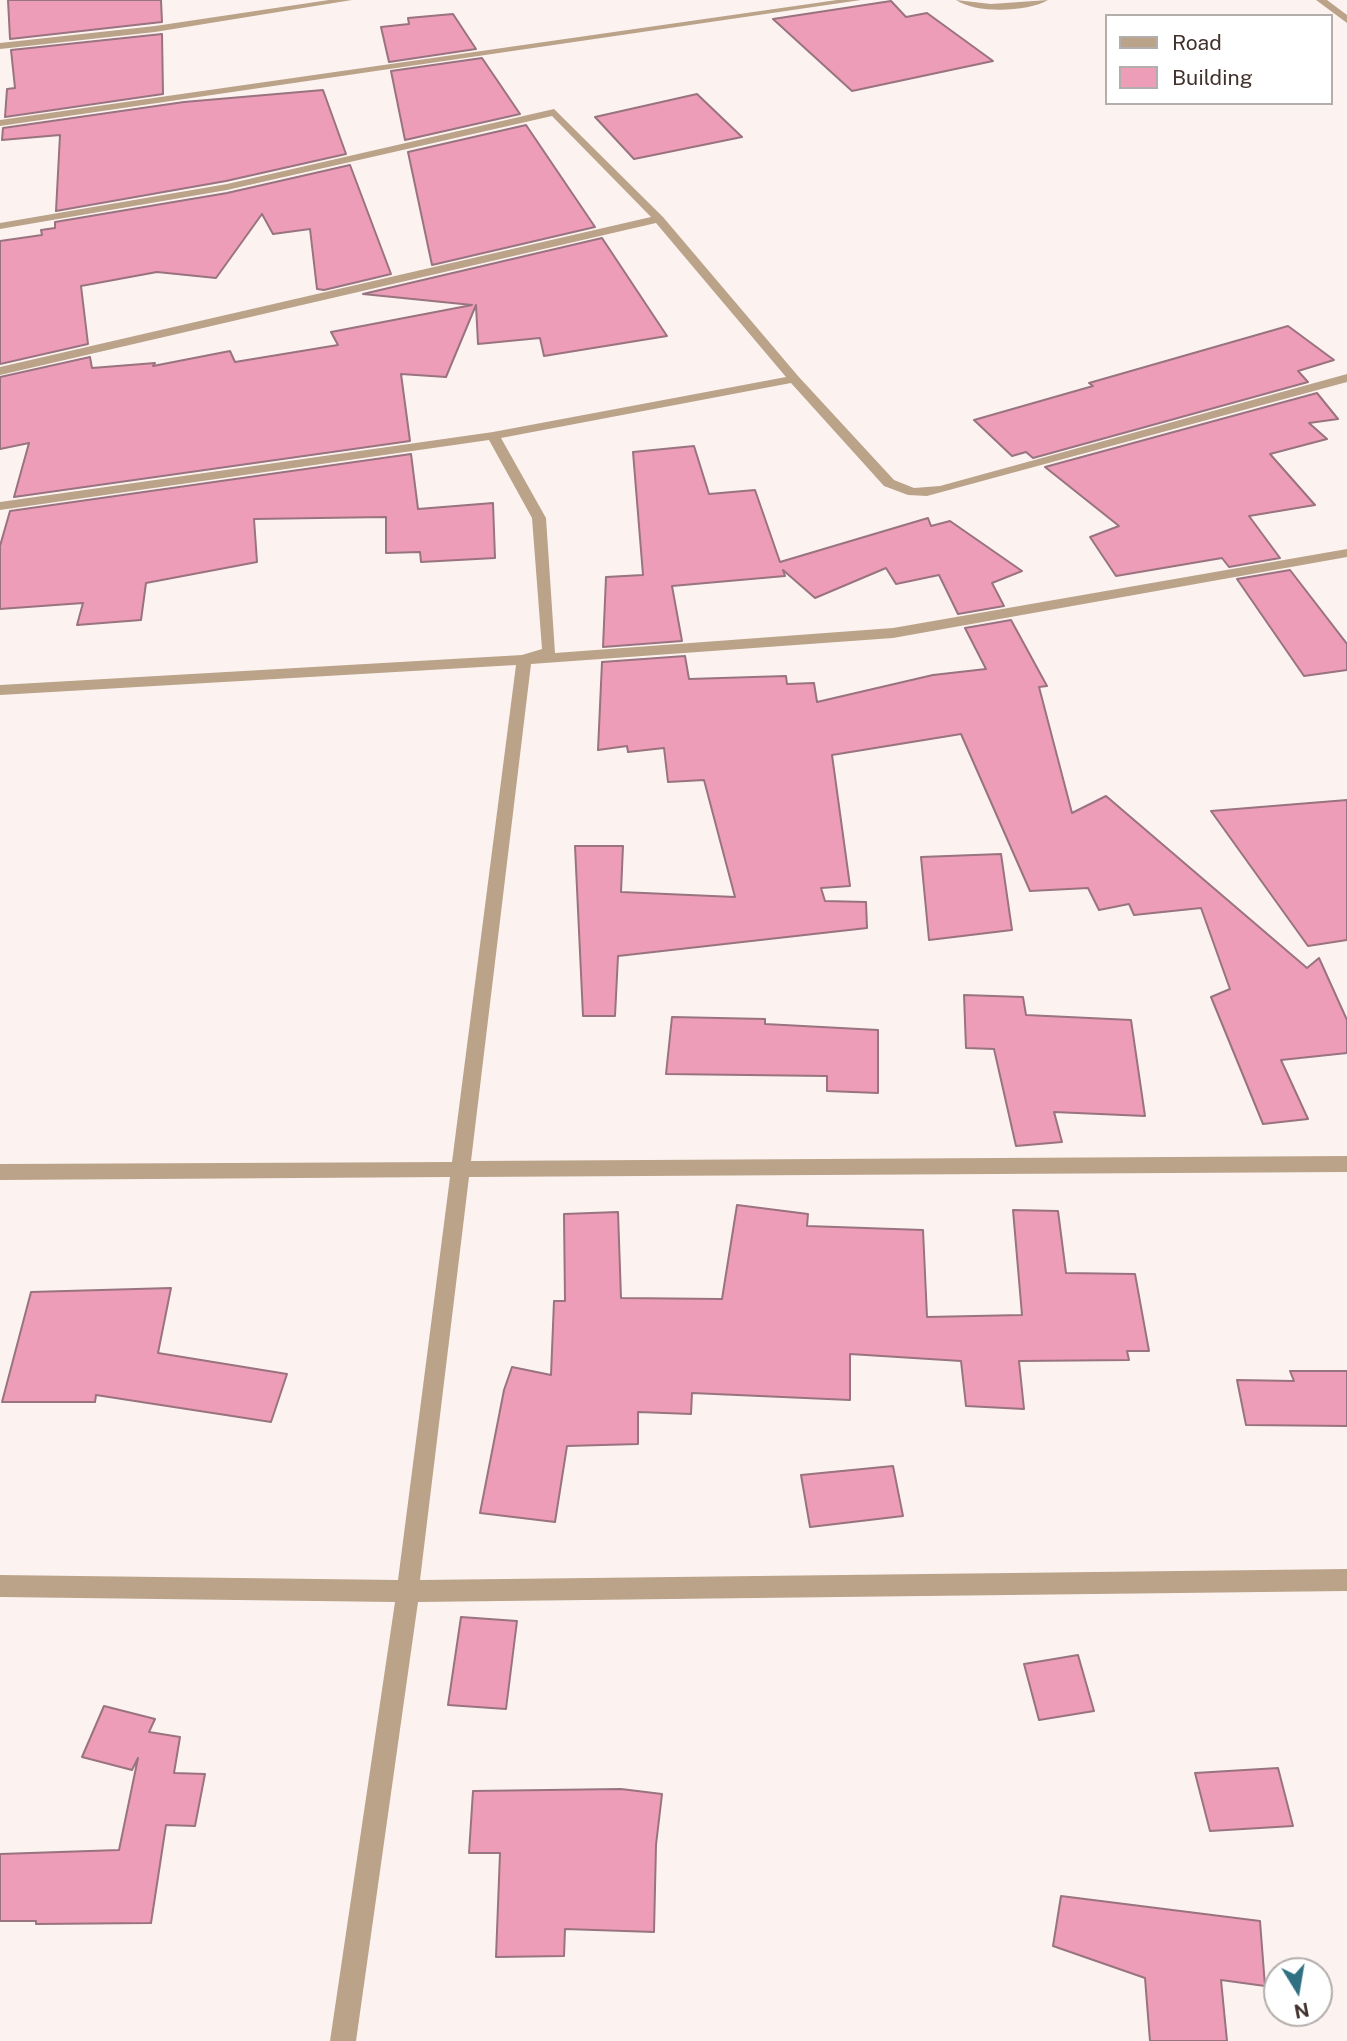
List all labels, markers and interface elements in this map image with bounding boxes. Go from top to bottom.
legend [1106,14,1333,105]
text: Road [1172,30,1222,55]
text: Building [1172,65,1253,90]
north arrow [1263,1957,1333,2027]
text: N [1292,1998,1311,2023]

